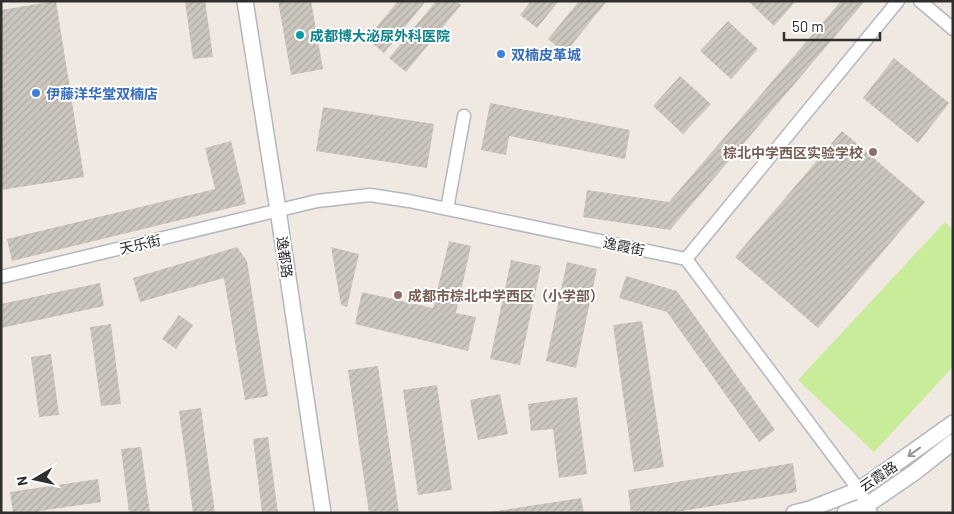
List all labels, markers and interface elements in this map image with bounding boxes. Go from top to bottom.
scale bar [784,10,880,42]
text: 50 m [792,17,824,35]
place label: 成都博大泌尿外科医院 [310,27,450,44]
marker: 成都博大泌尿外科医院 [294,29,306,41]
place label: 双楠皮革城 [511,46,581,63]
marker: 双楠皮革城 [495,48,507,60]
place label: 伊藤洋华堂双楠店 [46,85,158,102]
marker: 伊藤洋华堂双楠店 [30,87,42,99]
place label: 棕北中学西区实验学校 [723,144,863,161]
marker: 棕北中学西区实验学校 [867,146,879,158]
street label: 天乐街 [118,231,162,257]
street label: 逸霞街 [602,233,646,259]
street label: 逸都路 [274,235,296,279]
place label: 成都市棕北中学西区（小学部） [408,287,604,304]
marker: 成都市棕北中学西区（小学部） [392,289,404,301]
one-way arrow [907,447,921,457]
north arrow [10,454,60,504]
street label: 云霞路 [856,457,900,495]
text: N [13,475,31,487]

